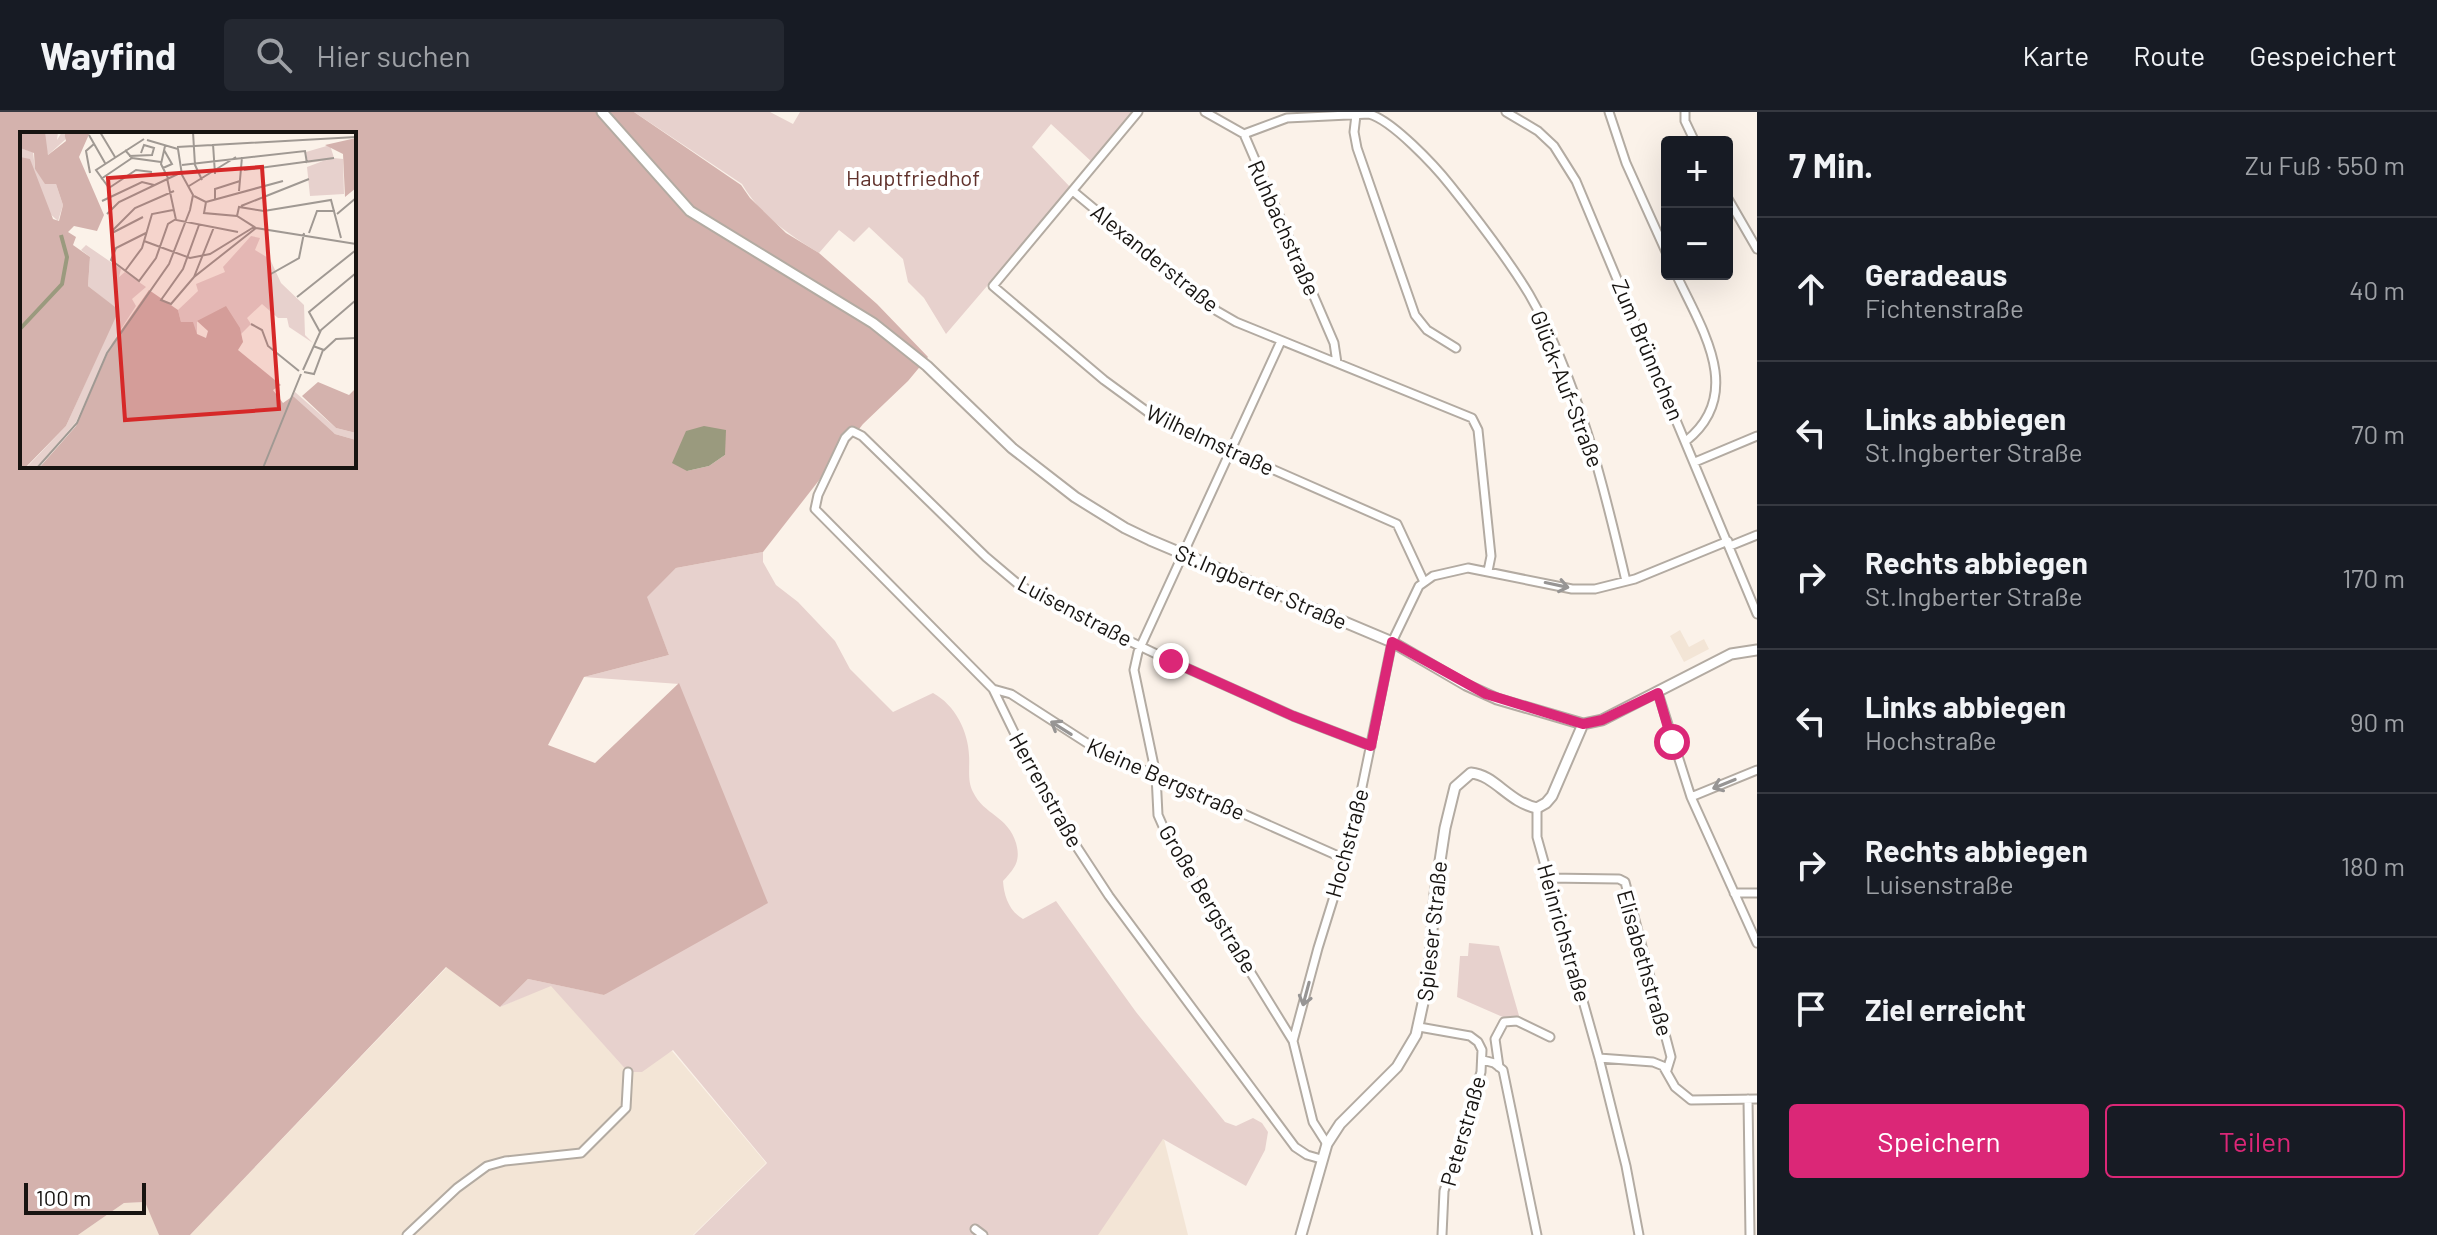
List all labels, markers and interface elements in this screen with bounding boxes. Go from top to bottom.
search box [224,19,784,91]
text: Wayfind [40,32,176,78]
icon: search [252,33,296,77]
text: Hier suchen [316,37,471,73]
text: Karte [2023,38,2089,72]
text: Route [2133,38,2205,72]
text: Gespeichert [2249,38,2397,72]
inset map [20,132,356,468]
map controls [1661,136,1733,280]
button: + [1661,136,1733,208]
text: 7 Min. [1789,144,1873,185]
text: Zu Fuß · 550 m [2245,149,2405,180]
street label: Ruhbachstraße [1243,156,1326,299]
park label: Hauptfriedhof [846,164,980,190]
street label: Alexanderstraße [1087,198,1225,317]
button: − [1661,208,1733,280]
text: Geradeaus [1865,256,2007,292]
icon: ahead [1789,267,1833,311]
text: 40 m [2349,274,2405,305]
street label: Zum Brünnchen [1608,275,1690,424]
text: Fichtenstraße [1865,292,2024,323]
street label: Glück-Auf-Straße [1526,307,1610,471]
street label: Wilhelmstraße [1142,398,1279,480]
text: Links abbiegen [1865,400,2066,436]
icon: left [1789,411,1833,455]
text: 70 m [2351,418,2405,449]
text: St.Ingberter Straße [1865,436,2083,467]
street label: St.Ingberter Straße [1172,538,1351,634]
text: Rechts abbiegen [1865,544,2088,580]
icon: right [1789,555,1833,599]
text: 170 m [2342,562,2405,593]
street label: Luisenstraße [1014,569,1137,651]
one-way arrow [1544,578,1569,593]
text: St.Ingberter Straße [1865,580,2083,611]
route end [1153,643,1189,679]
text: Links abbiegen [1865,688,2066,724]
icon: left [1789,699,1833,743]
text: 90 m [2350,706,2405,737]
one-way arrow [1051,720,1073,737]
route start [1654,724,1690,760]
text: Hochstraße [1865,724,1997,755]
street label: Herrenstraße [1005,728,1089,852]
street label: Kleine Bergstraße [1083,732,1249,825]
one-way arrow [1712,778,1737,792]
street label: Hochstraße [1319,786,1373,900]
street label: Große Bergstraße [1154,820,1263,977]
text: Rechts abbiegen [1865,832,2088,868]
icon: right [1789,843,1833,887]
text: 180 m [2341,850,2405,881]
street label: Spieser Straße [1411,859,1451,1002]
street label: Heinrichstraße [1533,861,1597,1005]
text: Luisenstraße [1865,868,2014,899]
street label: Elisabethstraße [1613,887,1679,1039]
one-way arrow [1297,981,1312,1007]
icon: arrive [1789,987,1833,1031]
text: Ziel erreicht [1865,991,2026,1027]
street label: Peterstraße [1434,1073,1490,1189]
button: Speichern [1789,1104,2089,1178]
button: Teilen [2105,1104,2405,1178]
scale bar [24,1179,146,1215]
text: 100 m [36,1184,91,1210]

